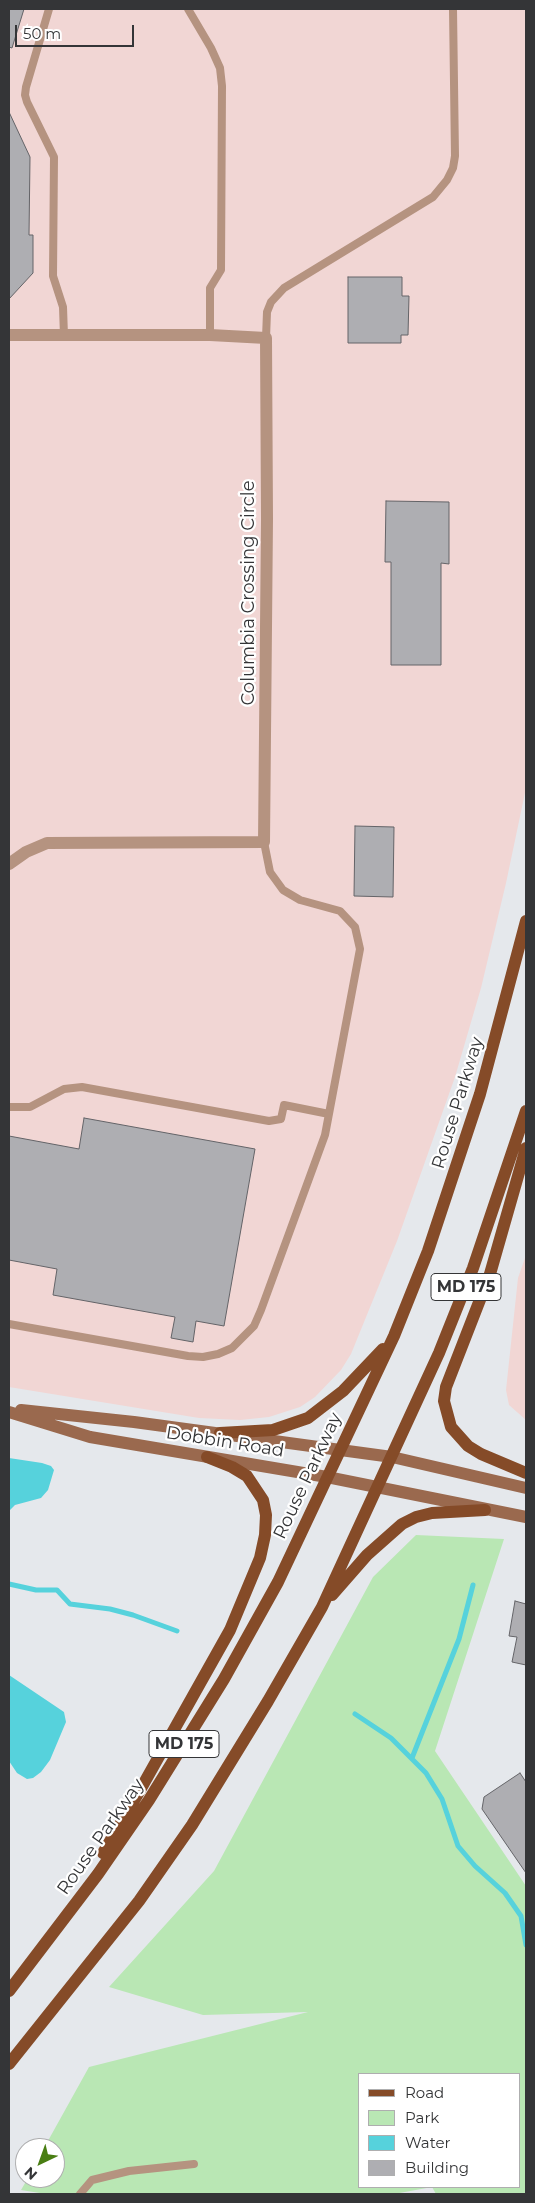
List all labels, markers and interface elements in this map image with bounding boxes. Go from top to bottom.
scale bar [18,15,136,47]
text: 50 m [23,24,61,43]
street label: Columbia Crossing Circle [238,480,260,706]
street label: Rouse Parkway [428,1034,488,1172]
road number: MD 175 [431,1274,501,1300]
street label: Rouse Parkway [269,1409,347,1543]
street label: Dobbin Road [164,1422,286,1462]
road number: MD 175 [149,1730,219,1758]
street label: Rouse Parkway [53,1775,149,1899]
legend [358,2073,520,2188]
text: Road [405,2083,444,2102]
text: Park [405,2108,439,2127]
text: Water [405,2133,451,2152]
north arrow [15,2138,65,2188]
text: Building [405,2158,469,2177]
text: N [20,2163,41,2184]

